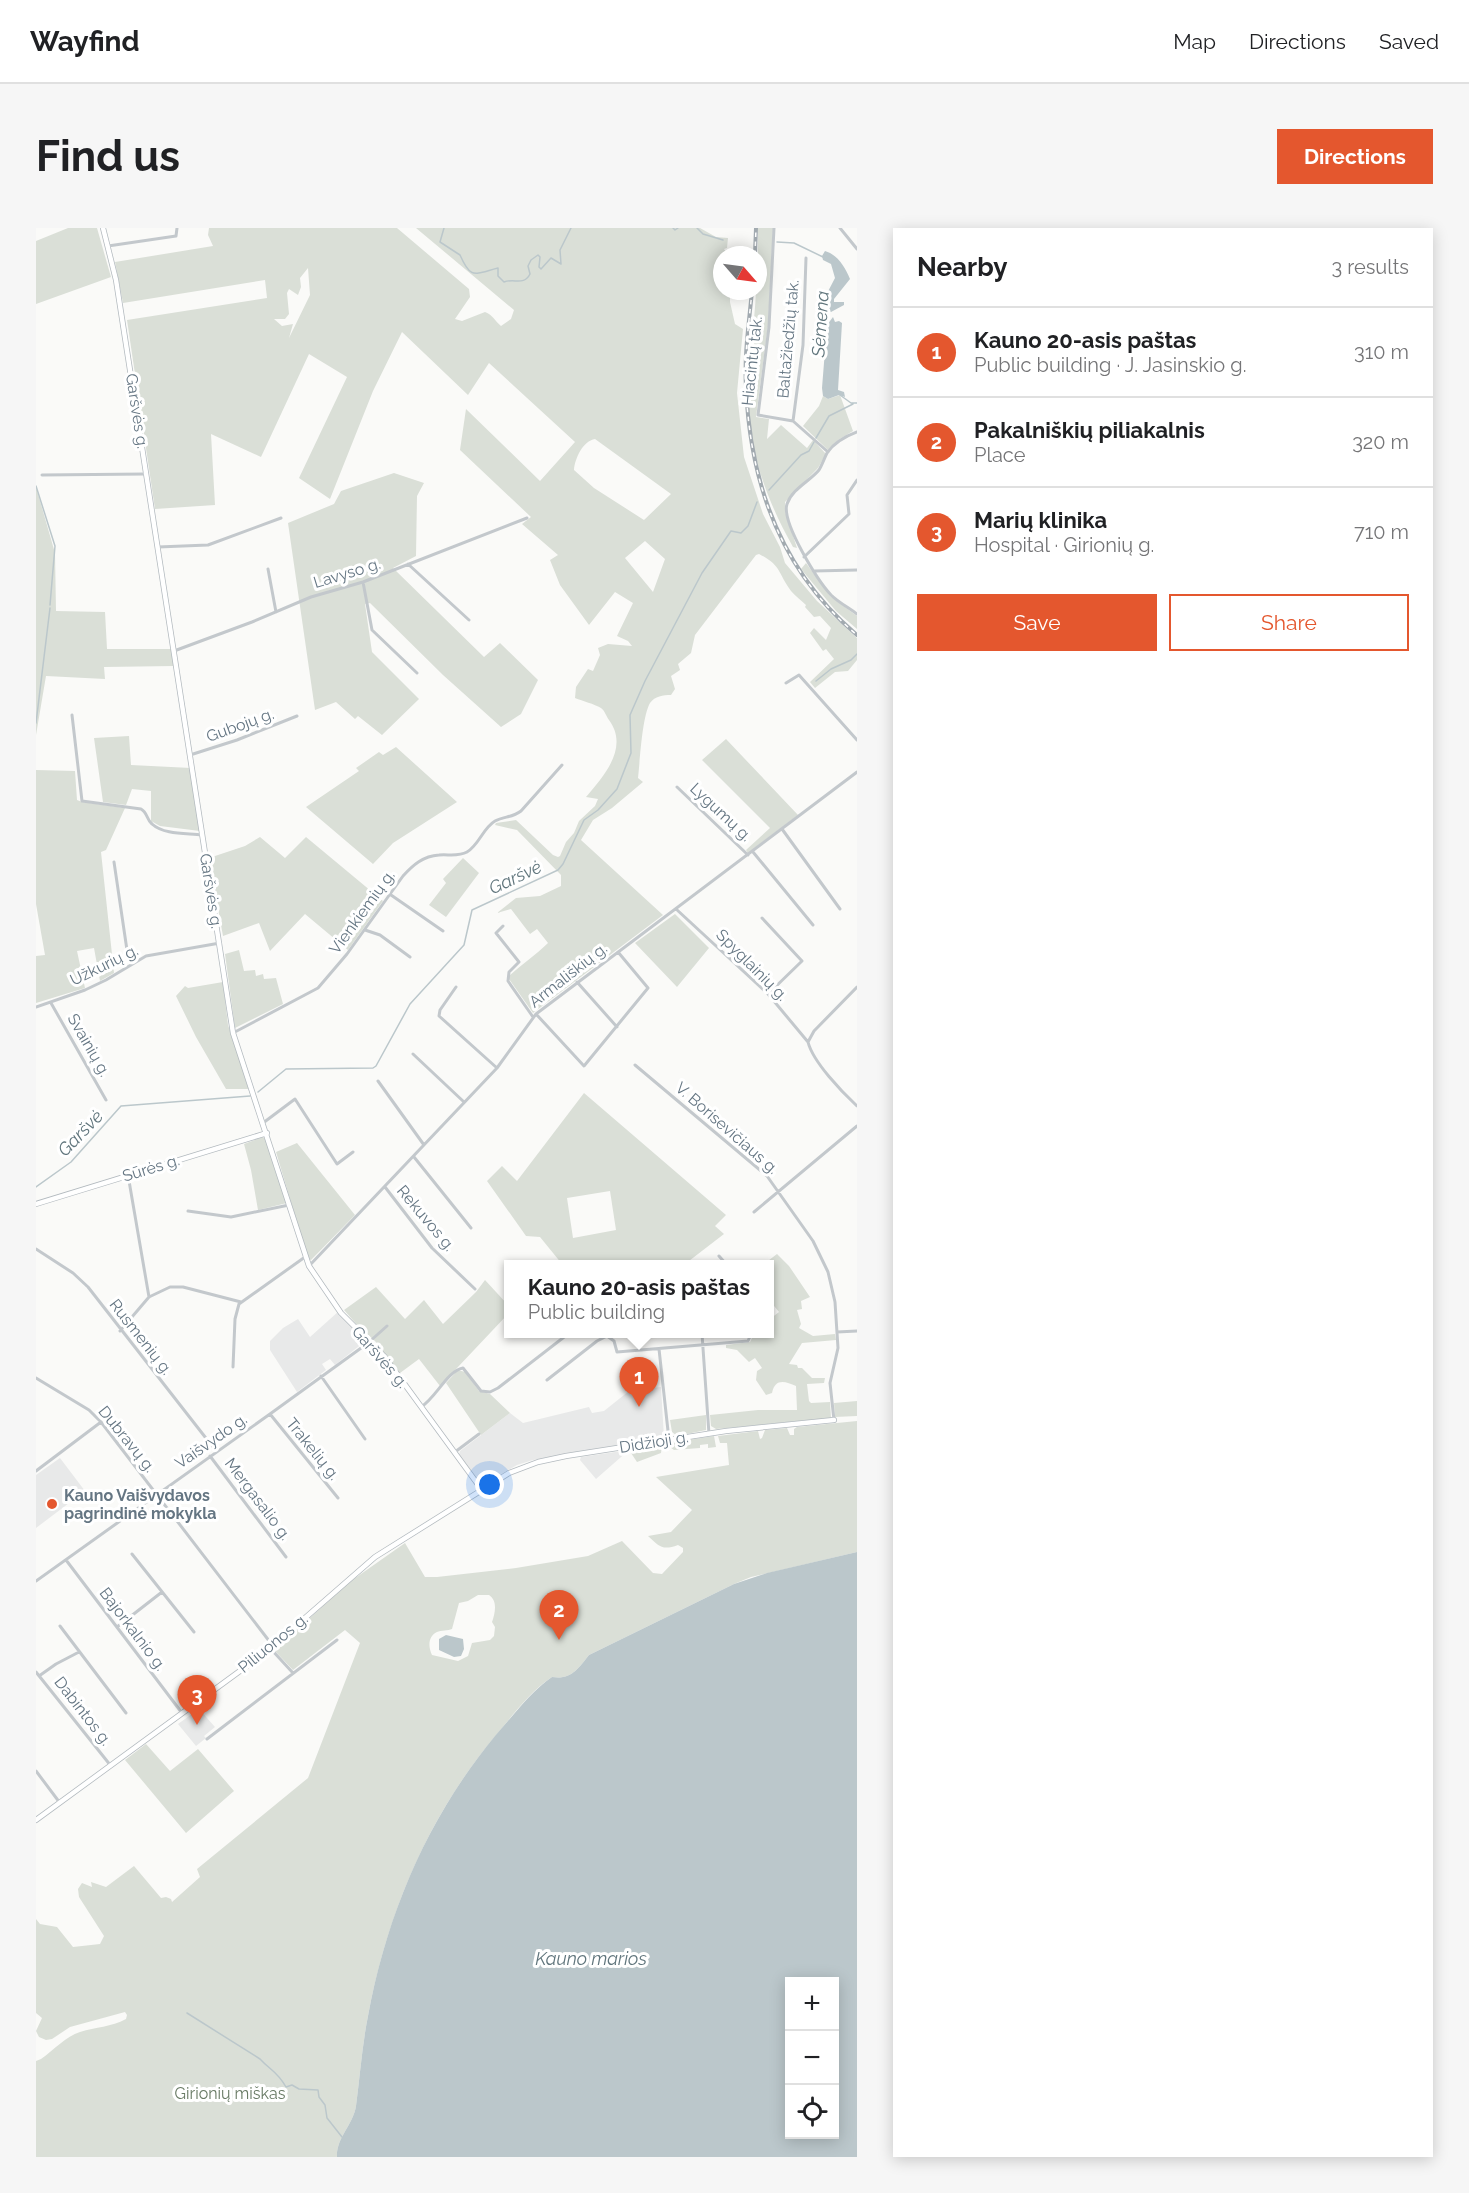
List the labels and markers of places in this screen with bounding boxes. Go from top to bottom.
pin: 1 [620,1358,658,1407]
place label: Kauno Vaišvydavos pagrindinė mokykla [64,1486,216,1523]
marker: Kauno Vaišvydavos pagrindinė mokykla [45,1497,59,1511]
pin: 2 [540,1590,578,1640]
pin: 3 [178,1676,216,1725]

